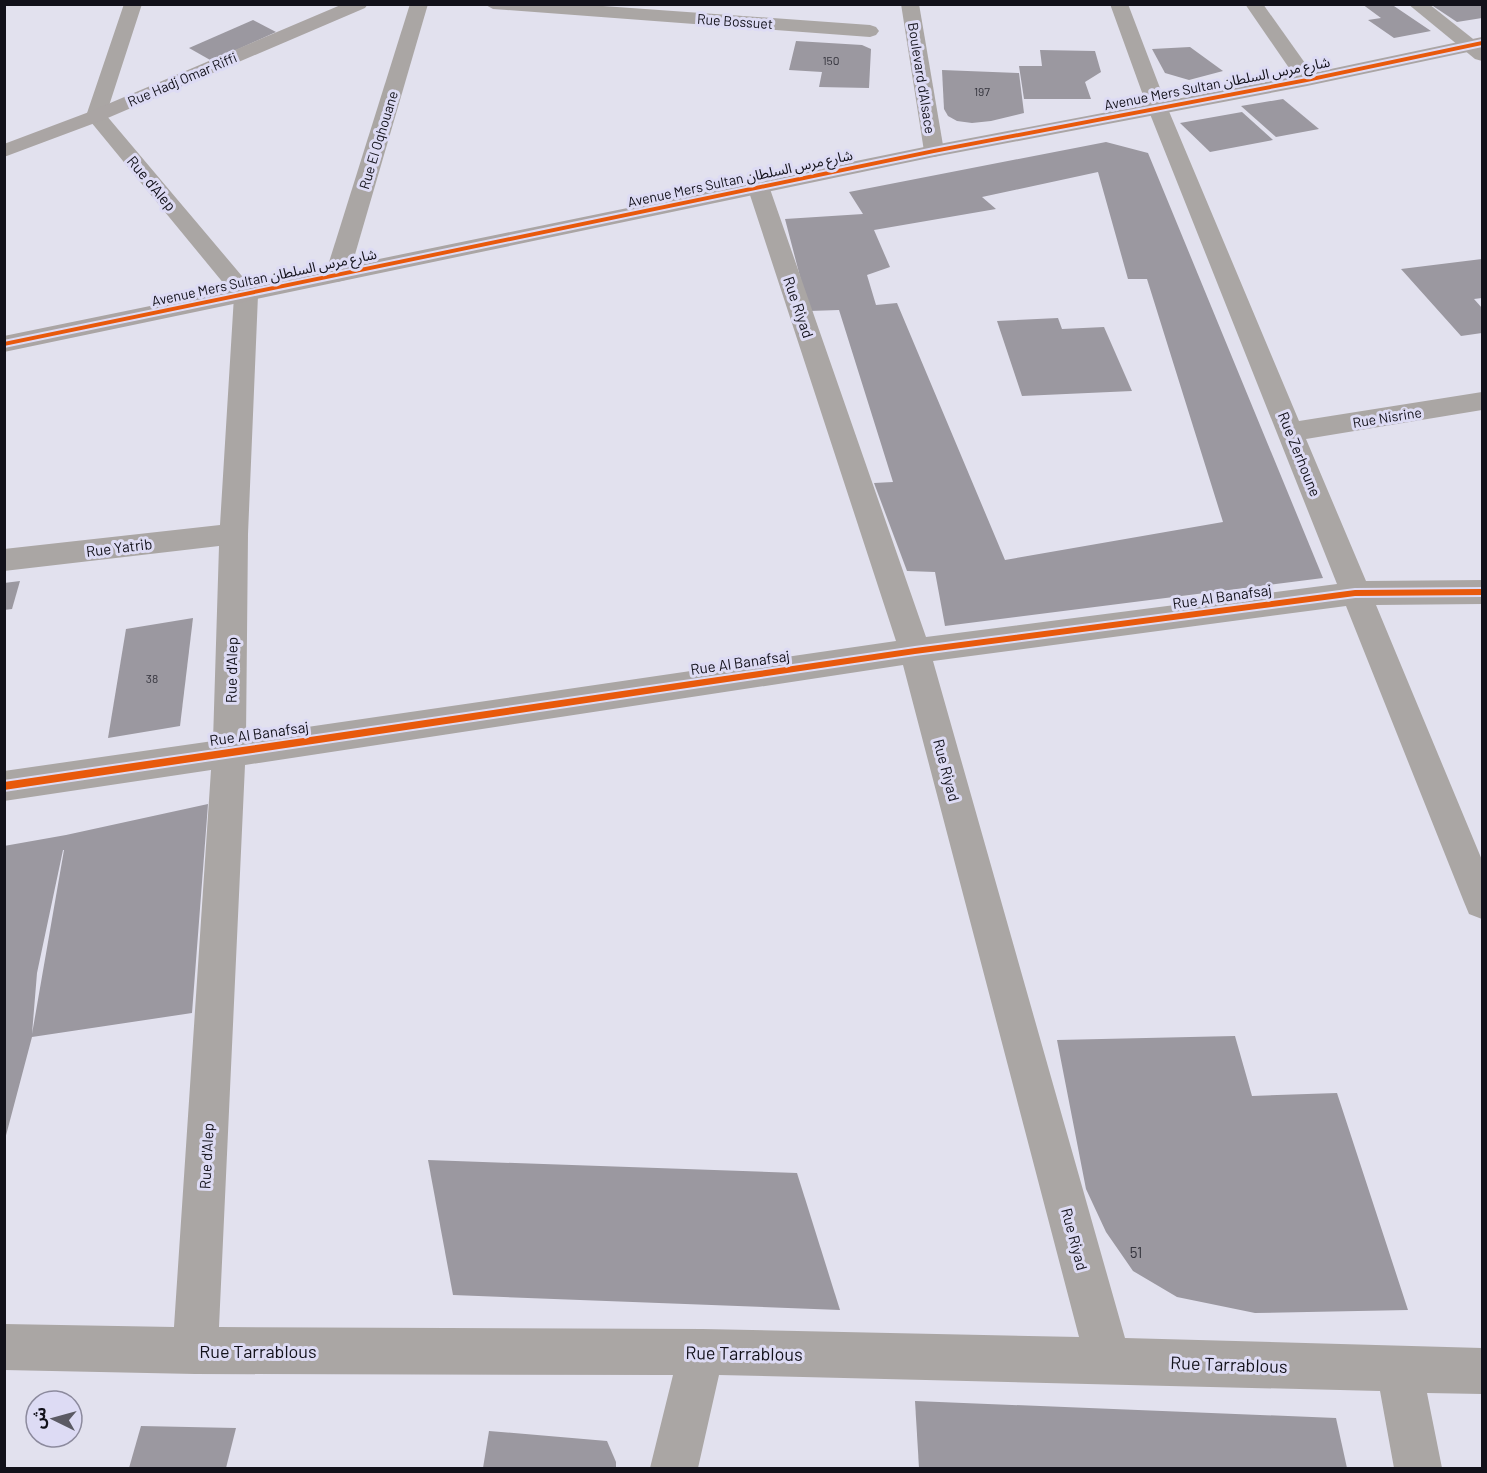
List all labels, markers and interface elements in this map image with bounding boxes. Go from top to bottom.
street label: Rue Bossuet [697,10,773,32]
street label: Boulevard d'Alsace [905,21,939,135]
street label: Rue Hadj Omar Riffi [125,48,239,110]
house number: 150 [822,53,840,67]
street label: Avenue Mers Sultan شارع مرس السلطان [1103,53,1332,116]
house number: 197 [974,84,990,98]
street label: Rue El Oqhouane [355,89,401,191]
street label: Avenue Mers Sultan شارع مرس السلطان [626,146,855,213]
street label: Rue d'Alep [124,152,180,214]
street label: Avenue Mers Sultan شارع مرس السلطان [150,245,379,312]
street label: Rue Riyad [780,274,818,340]
street label: Rue Nisrine [1351,403,1423,431]
street label: Rue Zerhoune [1275,409,1325,499]
street label: Rue Yatrib [85,534,153,560]
street label: Rue Al Banafsaj [1171,580,1273,612]
street label: Rue d'Alep [221,637,241,703]
street label: Rue Al Banafsaj [689,646,791,678]
house number: 38 [146,671,158,685]
street label: Rue Al Banafsaj [208,717,310,749]
street label: Rue Riyad [930,737,964,803]
street label: Rue d'Alep [195,1122,217,1190]
street label: Rue Riyad [1058,1206,1092,1272]
house number: 51 [1130,1243,1142,1261]
street label: Rue Tarrablous [199,1340,317,1362]
street label: Rue Tarrablous [685,1341,803,1365]
street label: Rue Tarrablous [1170,1351,1288,1377]
north arrow [24,1389,84,1449]
text: ش [28,1406,50,1429]

